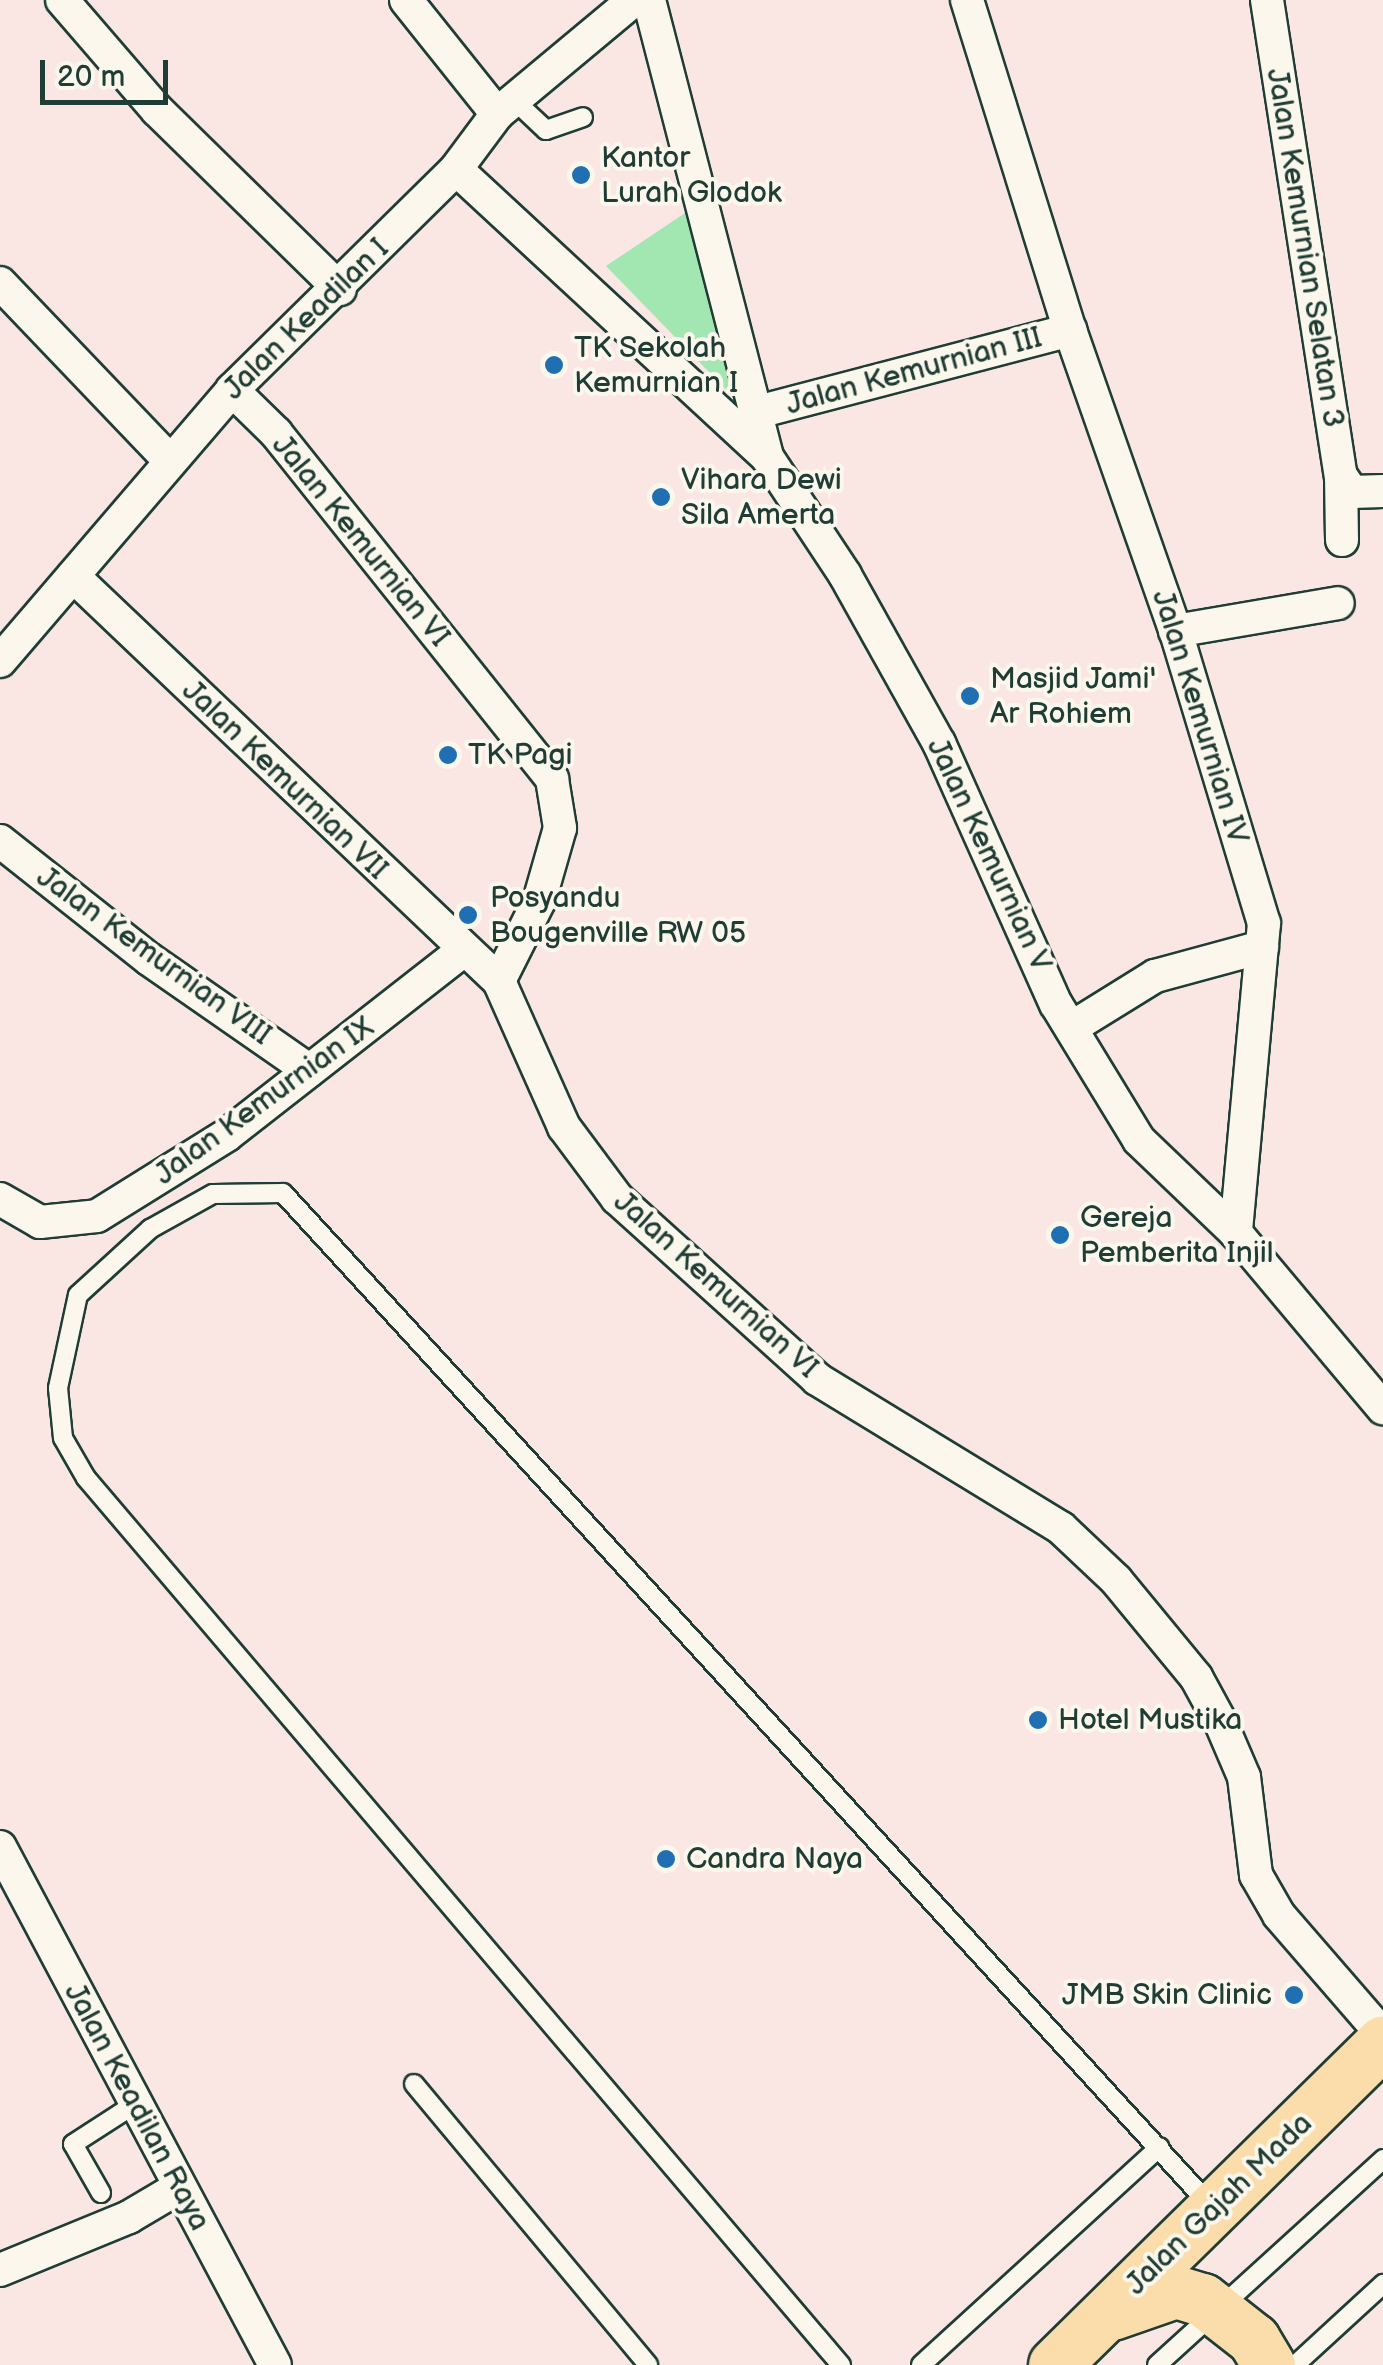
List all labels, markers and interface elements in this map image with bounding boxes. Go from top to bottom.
scale bar [45,40,172,102]
text: 20 m [57,59,125,95]
street label: Jalan Kemurnian Selatan 3 [1259,66,1351,430]
place label: Kantor Lurah Glodok [601,140,782,210]
marker: Kantor Lurah Glodok [570,164,592,186]
street label: Jalan Keadilan I [216,231,396,407]
street label: Jalan Kemurnian III [782,320,1046,422]
place label: TK Sekolah Kemurnian I [574,330,738,400]
marker: TK Sekolah Kemurnian I [543,354,565,376]
street label: Jalan Kemurnian VI [264,427,458,655]
place label: Vihara Dewi Sila Amerta [681,462,842,532]
marker: Vihara Dewi Sila Amerta [650,486,672,508]
street label: Jalan Kemurnian IV [1144,586,1256,848]
place label: Masjid Jami' Ar Rohiem [990,661,1158,732]
street label: Jalan Kemurnian VII [174,672,396,888]
marker: Masjid Jami' Ar Rohiem [959,685,981,707]
street label: Jalan Kemurnian V [919,732,1059,978]
place label: TK Pagi [468,737,572,773]
marker: TK Pagi [437,744,459,766]
street label: Jalan Kemurnian VIII [29,859,279,1053]
place label: Posyandu Bougenville RW 05 [490,880,746,950]
marker: Posyandu Bougenville RW 05 [455,902,481,928]
street label: Jalan Kemurnian IX [148,1010,380,1192]
street label: Jalan Kemurnian VI [606,1184,826,1386]
place label: Gereja Pemberita Injil [1080,1200,1274,1270]
marker: Gereja Pemberita Injil [1049,1224,1071,1246]
place label: Hotel Mustika [1058,1702,1242,1738]
marker: Hotel Mustika [1027,1709,1049,1731]
place label: Candra Naya [686,1841,863,1877]
marker: Candra Naya [655,1848,677,1870]
street label: Jalan Keadilan Raya [57,1977,217,2237]
place label: JMB Skin Clinic [1061,1977,1272,2013]
marker: JMB Skin Clinic [1281,1982,1307,2008]
street label: Jalan Gajah Mada [1118,2106,1320,2302]

